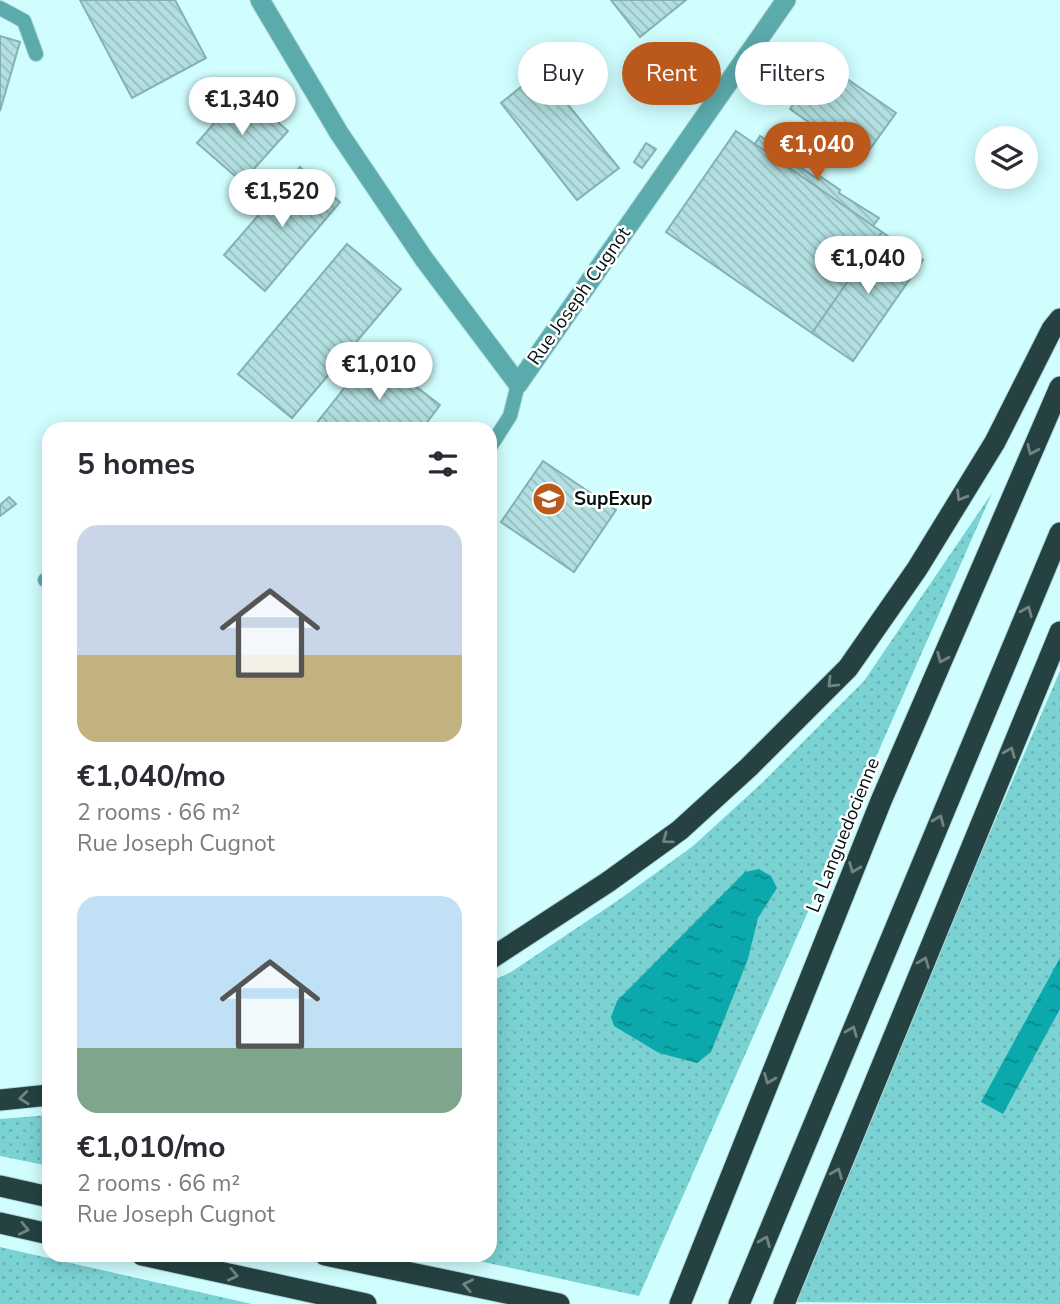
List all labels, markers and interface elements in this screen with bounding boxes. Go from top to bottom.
chip: Buy [518,42,608,105]
chip: Rent [622,42,721,105]
chip: Filters [735,42,849,105]
pin: €1,340 [185,78,299,137]
text: €1,340 [205,84,279,115]
pin: €1,040 [760,122,874,182]
map controls [975,126,1038,189]
button: layers [975,126,1038,189]
text: €1,040 [780,129,854,160]
pin: €1,520 [225,170,339,229]
text: €1,520 [245,176,319,207]
street label: Rue Joseph Cugnot [522,221,637,370]
pin: €1,040 [811,236,925,296]
text: €1,040 [831,243,905,274]
pin: €1,010 [322,342,436,402]
text: €1,010 [342,349,416,380]
one-way arrow [1026,442,1040,455]
text: 5 homes [77,444,195,485]
icon: filters [424,445,462,483]
school or university icon: SupExup [530,480,568,518]
place label: SupExup [574,486,653,512]
one-way arrow [957,489,970,502]
icon: home [207,570,333,696]
one-way arrow [1019,605,1033,618]
one-way arrow [936,651,950,664]
one-way arrow [828,675,841,688]
one-way arrow [1002,746,1016,759]
street label: La Languedocienne [800,754,886,916]
text: €1,040/mo [77,756,226,797]
text: 2 rooms · 66 m² [77,797,240,828]
one-way arrow [931,815,945,827]
text: Rue Joseph Cugnot [77,828,275,859]
one-way arrow [662,831,675,843]
one-way arrow [848,861,862,873]
icon: home [207,941,333,1067]
one-way arrow [915,957,929,969]
one-way arrow [844,1025,858,1037]
one-way arrow [764,1073,778,1085]
one-way arrow [19,1090,30,1105]
text: €1,010/mo [77,1127,226,1168]
one-way arrow [829,1167,843,1179]
text: 2 rooms · 66 m² [77,1168,240,1199]
text: Rue Joseph Cugnot [77,1199,275,1230]
one-way arrow [18,1220,30,1235]
one-way arrow [757,1236,771,1248]
one-way arrow [227,1266,239,1281]
one-way arrow [462,1278,474,1293]

